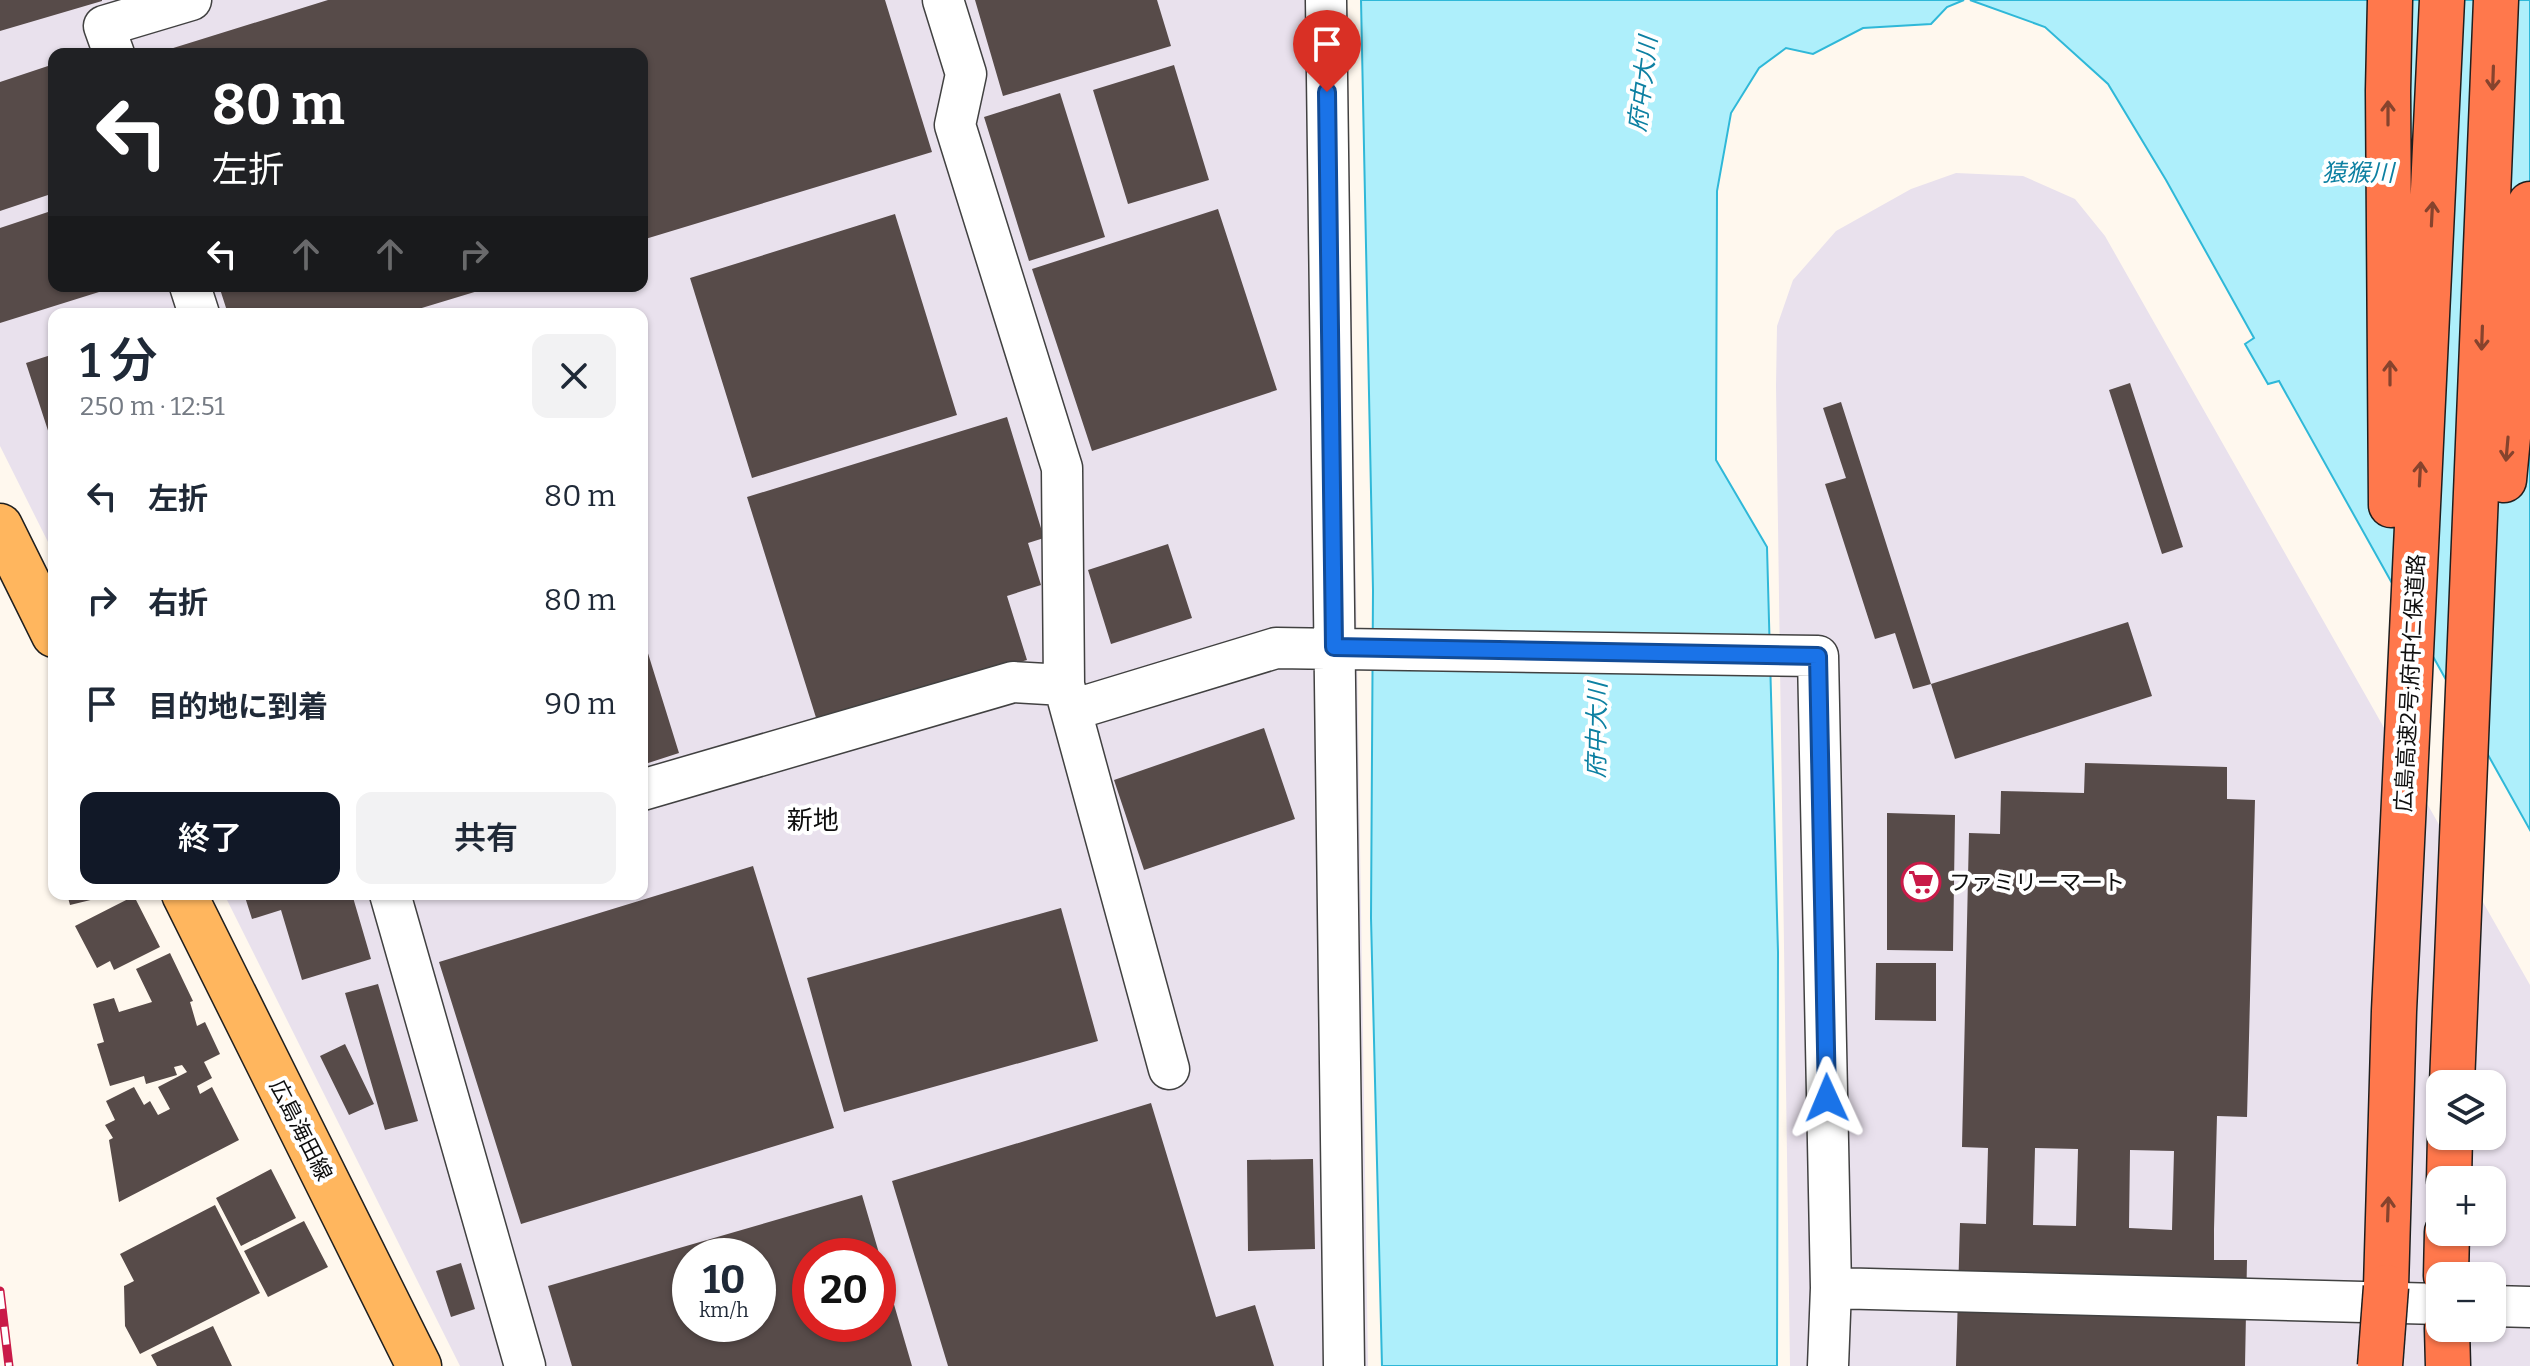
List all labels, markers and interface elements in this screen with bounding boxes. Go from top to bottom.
pin [1293,10,1361,92]
icon: arrive [1305,22,1349,66]
water label: 府中大川 [1623,32,1663,133]
one-way arrow [2486,64,2501,91]
text: 80 m [212,72,345,139]
icon: left [80,80,184,184]
one-way arrow [2380,100,2396,127]
text: 左折 [212,148,284,192]
water label: 猿猴川 [2322,159,2397,187]
one-way arrow [2425,201,2440,228]
icon: left [200,232,244,276]
icon: ahead [284,232,328,276]
icon: ahead [368,232,412,276]
icon: right [452,232,496,276]
one-way arrow [2475,324,2490,351]
text: 1 分 [80,332,157,390]
button: close [532,334,616,418]
one-way arrow [2382,360,2398,387]
text: 250 m · 12:51 [80,391,225,422]
one-way arrow [2500,435,2515,462]
one-way arrow [2412,461,2427,488]
icon: left [80,474,124,518]
text: 80 m [544,478,616,514]
text: 左折 [148,481,208,517]
street label: 広島高速2号;府中仁保道路 [2390,553,2430,813]
icon: right [80,578,124,622]
text: 80 m [544,582,616,618]
text: 右折 [148,585,208,621]
water label: 府中大川 [1582,679,1612,778]
icon: arrive [80,682,124,726]
text: 90 m [545,686,616,722]
text: 目的地に到着 [148,689,328,725]
button: 終了 [80,792,340,884]
button: 共有 [356,792,616,884]
district label: 新地 [787,805,839,836]
supermarket icon: ファミリーマート [1900,861,1942,903]
place label: ファミリーマート [1949,869,2125,896]
position arrow [1785,1056,1869,1140]
map controls [2426,1070,2506,1342]
button: layers [2426,1070,2506,1150]
street label: 広島海田線 [264,1075,338,1185]
button: + [2426,1166,2506,1246]
one-way arrow [2381,1196,2396,1223]
speed limit sign: 20 [792,1238,896,1342]
text: 10 [703,1256,745,1304]
button: − [2426,1262,2506,1342]
text: km/h [699,1298,749,1322]

